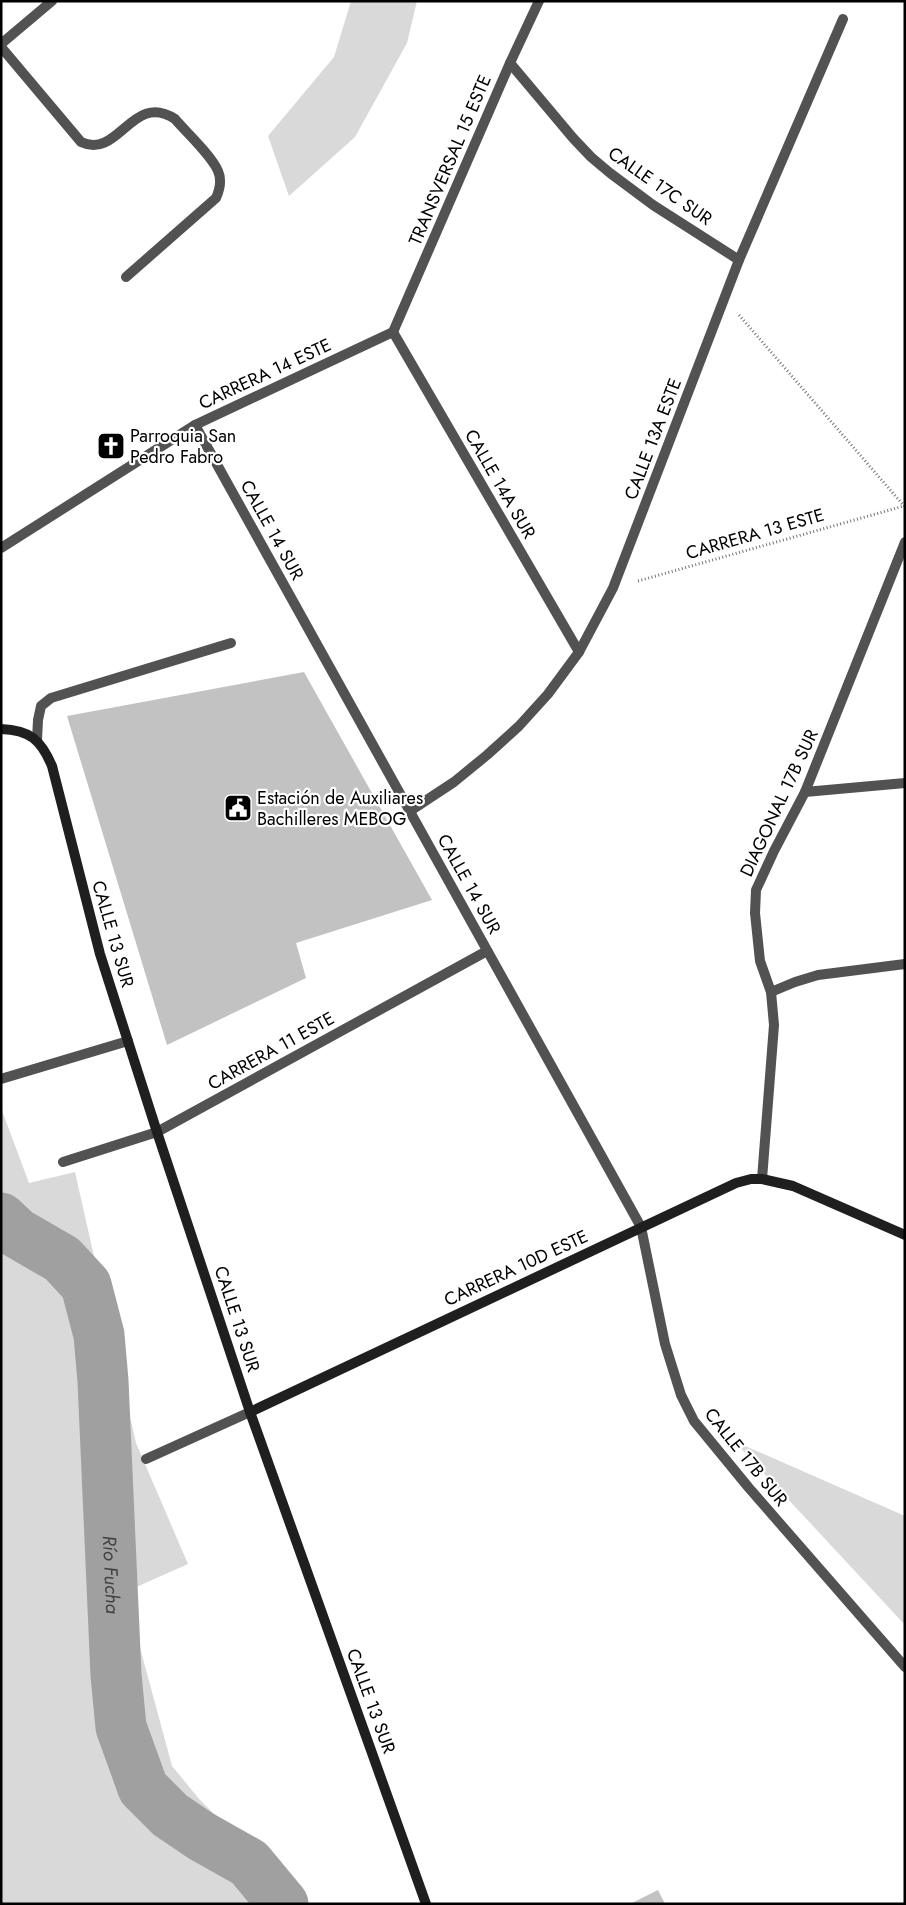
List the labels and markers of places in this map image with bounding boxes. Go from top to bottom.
place label: Parroquia San Pedro Fabro [130,423,236,470]
church icon: Parroquia San Pedro Fabro [96,431,126,461]
place label: Estación de Auxiliares Bachilleres MEBOG [257,785,423,832]
public building icon: Estación de Auxiliares Bachilleres MEBOG [223,793,253,823]

